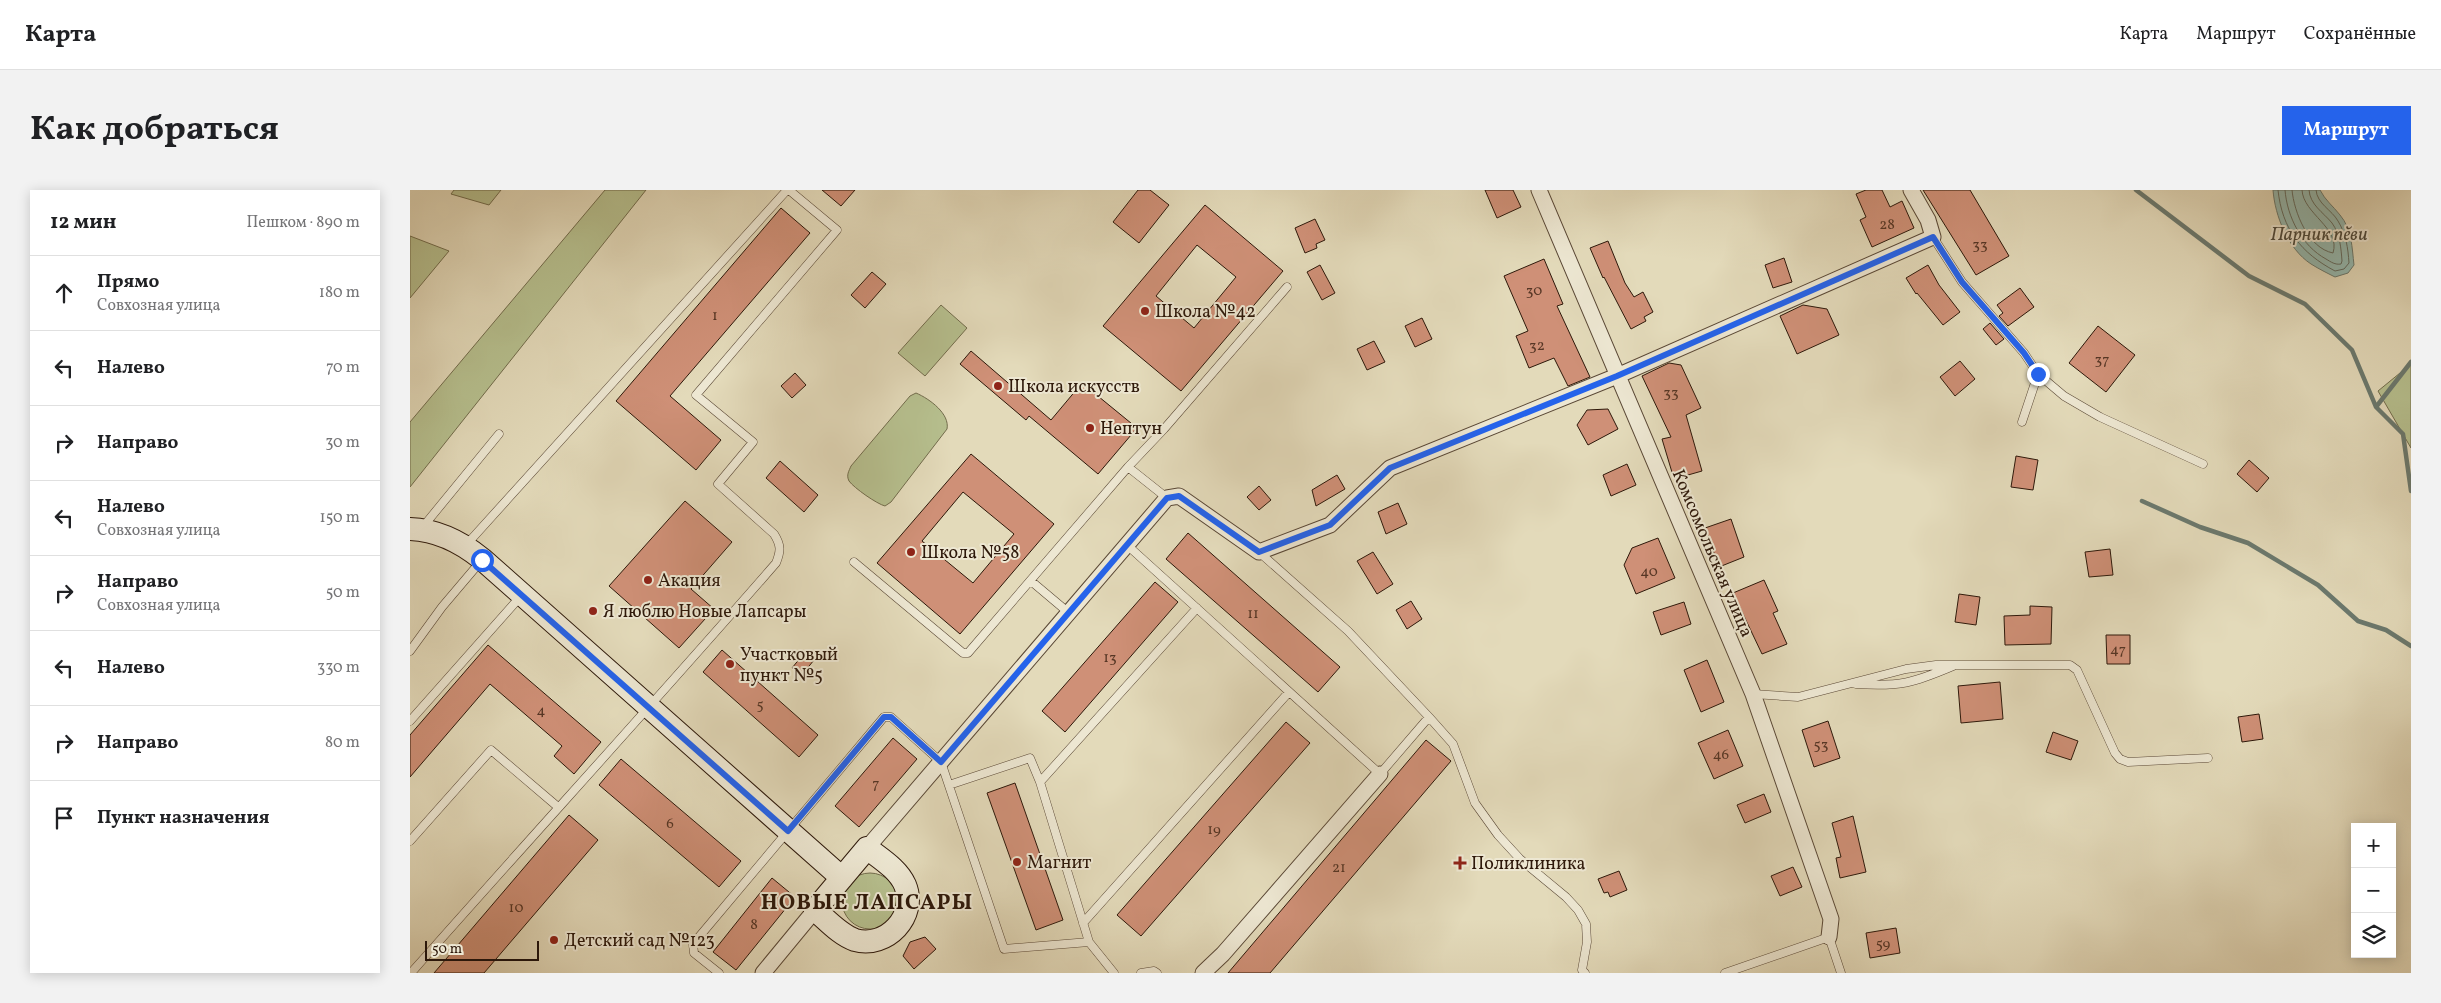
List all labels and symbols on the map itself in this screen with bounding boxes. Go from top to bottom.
house number: 28 [1879,215,1895,236]
water label: Парник пӗви [2270,222,2368,248]
house number: 33 [1972,235,1988,256]
house number: 30 [1526,281,1542,302]
place label: Школа №42 [1155,300,1256,325]
marker: Школа №42 [1139,305,1151,317]
house number: 1 [712,306,718,327]
house number: 32 [1529,336,1545,357]
house number: 37 [2095,350,2109,371]
route end [2027,363,2050,386]
place label: Школа искусств [1008,375,1140,400]
marker: Школа искусств [992,380,1004,392]
house number: 33 [1663,383,1679,404]
place label: Нептун [1100,417,1162,442]
marker: Нептун [1084,422,1096,434]
street label: Комсомольская улица [1665,466,1758,641]
place label: Школа №58 [921,541,1019,566]
marker: Школа №58 [905,546,917,558]
route start [471,549,494,572]
house number: 40 [1640,562,1658,583]
place label: Акация [658,569,721,594]
marker: Акация [642,574,654,586]
place label: Я люблю Новые Лапсары [603,600,807,625]
house number: 11 [1247,604,1259,625]
marker: Я люблю Новые Лапсары [587,605,599,617]
house number: 47 [2110,640,2126,661]
place label: Участковый пункт №5 [740,643,838,689]
house number: 13 [1103,648,1117,669]
marker: Участковый пункт №5 [724,658,736,670]
house number: 5 [756,695,764,716]
house number: 4 [537,701,546,722]
house number: 53 [1814,735,1828,756]
house number: 46 [1713,745,1729,766]
house number: 7 [872,774,880,795]
house number: 6 [666,814,674,835]
house number: 19 [1207,820,1221,841]
place label: Магнит [1027,851,1091,876]
place label: Поликлиника [1471,852,1586,877]
marker: Магнит [1011,856,1023,868]
marker: Поликлиника [1453,856,1467,870]
house number: 21 [1332,858,1346,879]
district label: НОВЫЕ ЛАПСАРЫ [761,888,973,919]
house number: 10 [509,898,523,919]
house number: 8 [750,915,758,936]
place label: Детский сад №123 [564,929,715,954]
marker: Детский сад №123 [548,934,560,946]
house number: 59 [1876,934,1891,955]
scale bar [425,938,539,961]

